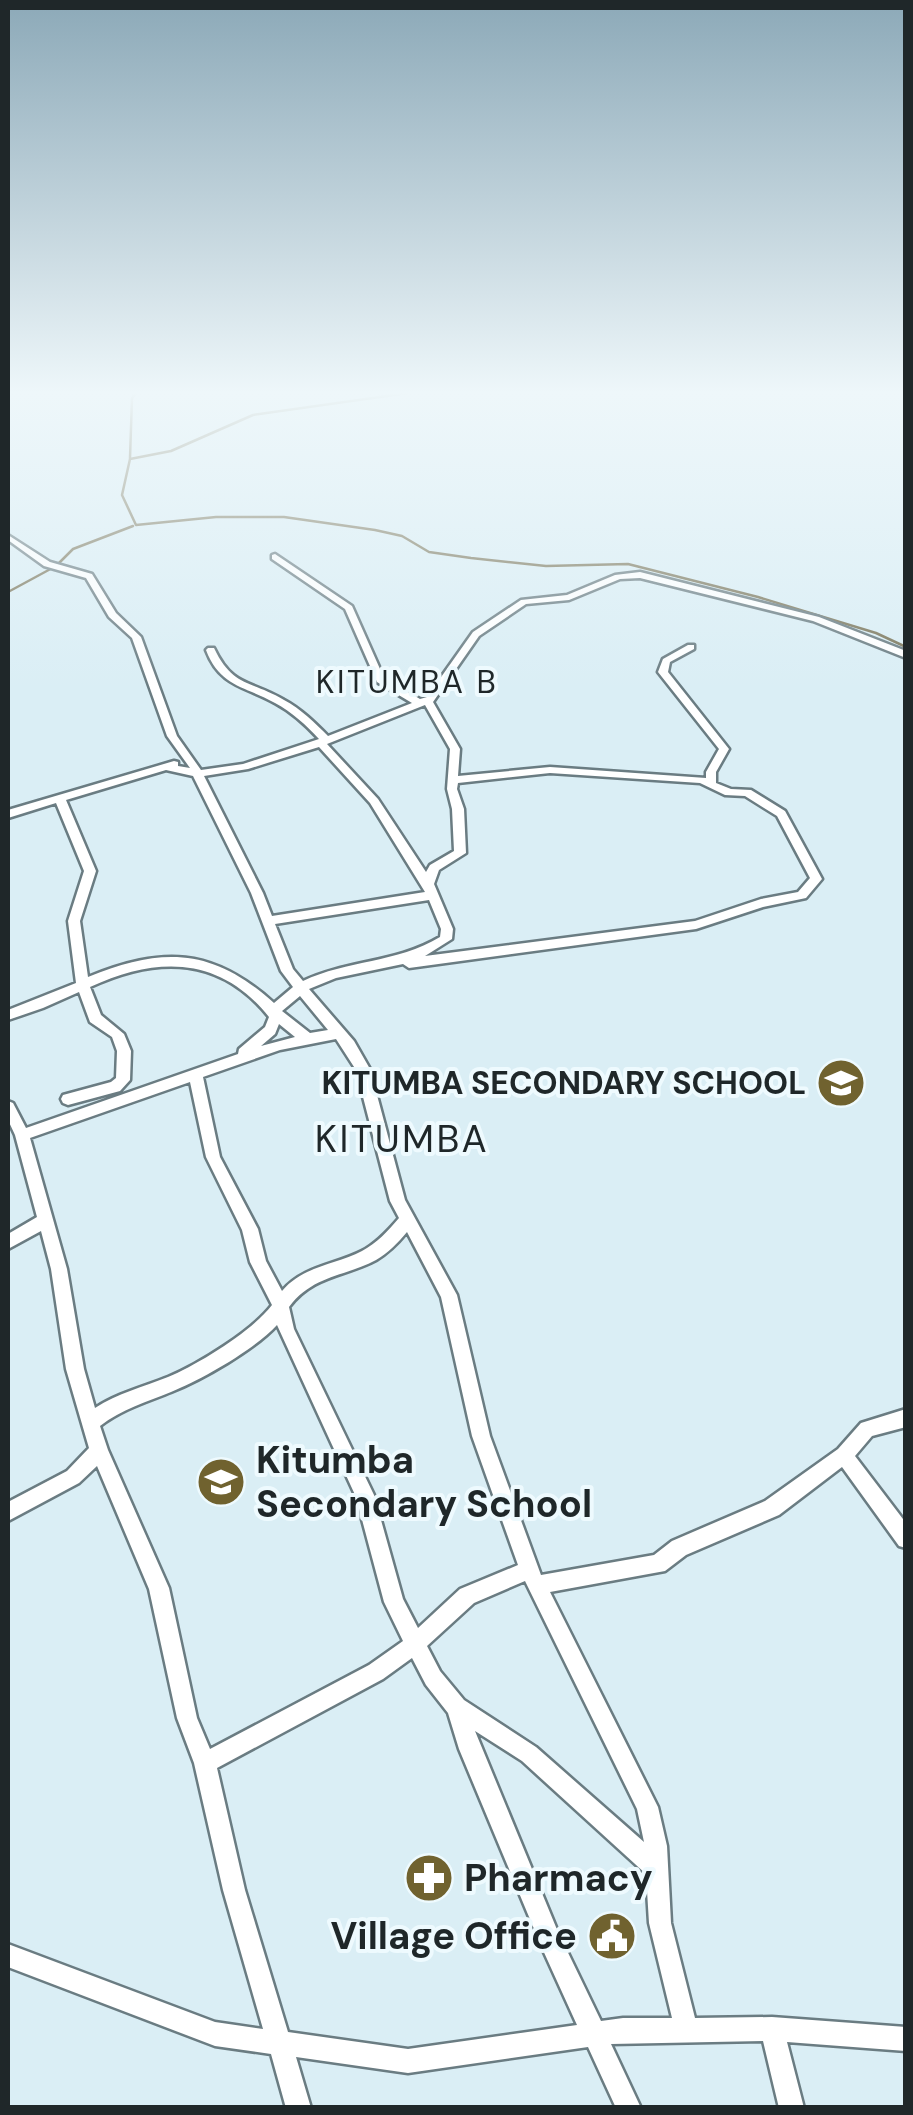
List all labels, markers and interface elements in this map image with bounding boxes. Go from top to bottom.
district label: KITUMBA B [316,661,498,703]
school or university icon: KITUMBA SECONDARY SCHOOL [815,1057,867,1109]
place label: KITUMBA SECONDARY SCHOOL [322,1062,806,1104]
district label: KITUMBA [315,1114,489,1164]
place label: Kitumba Secondary School [256,1435,592,1529]
school or university icon: Kitumba Secondary School [195,1456,247,1508]
pharmacy icon: Pharmacy [403,1852,455,1904]
place label: Pharmacy [464,1853,653,1903]
public building icon: Village Office [586,1910,638,1962]
place label: Village Office [330,1911,577,1961]

